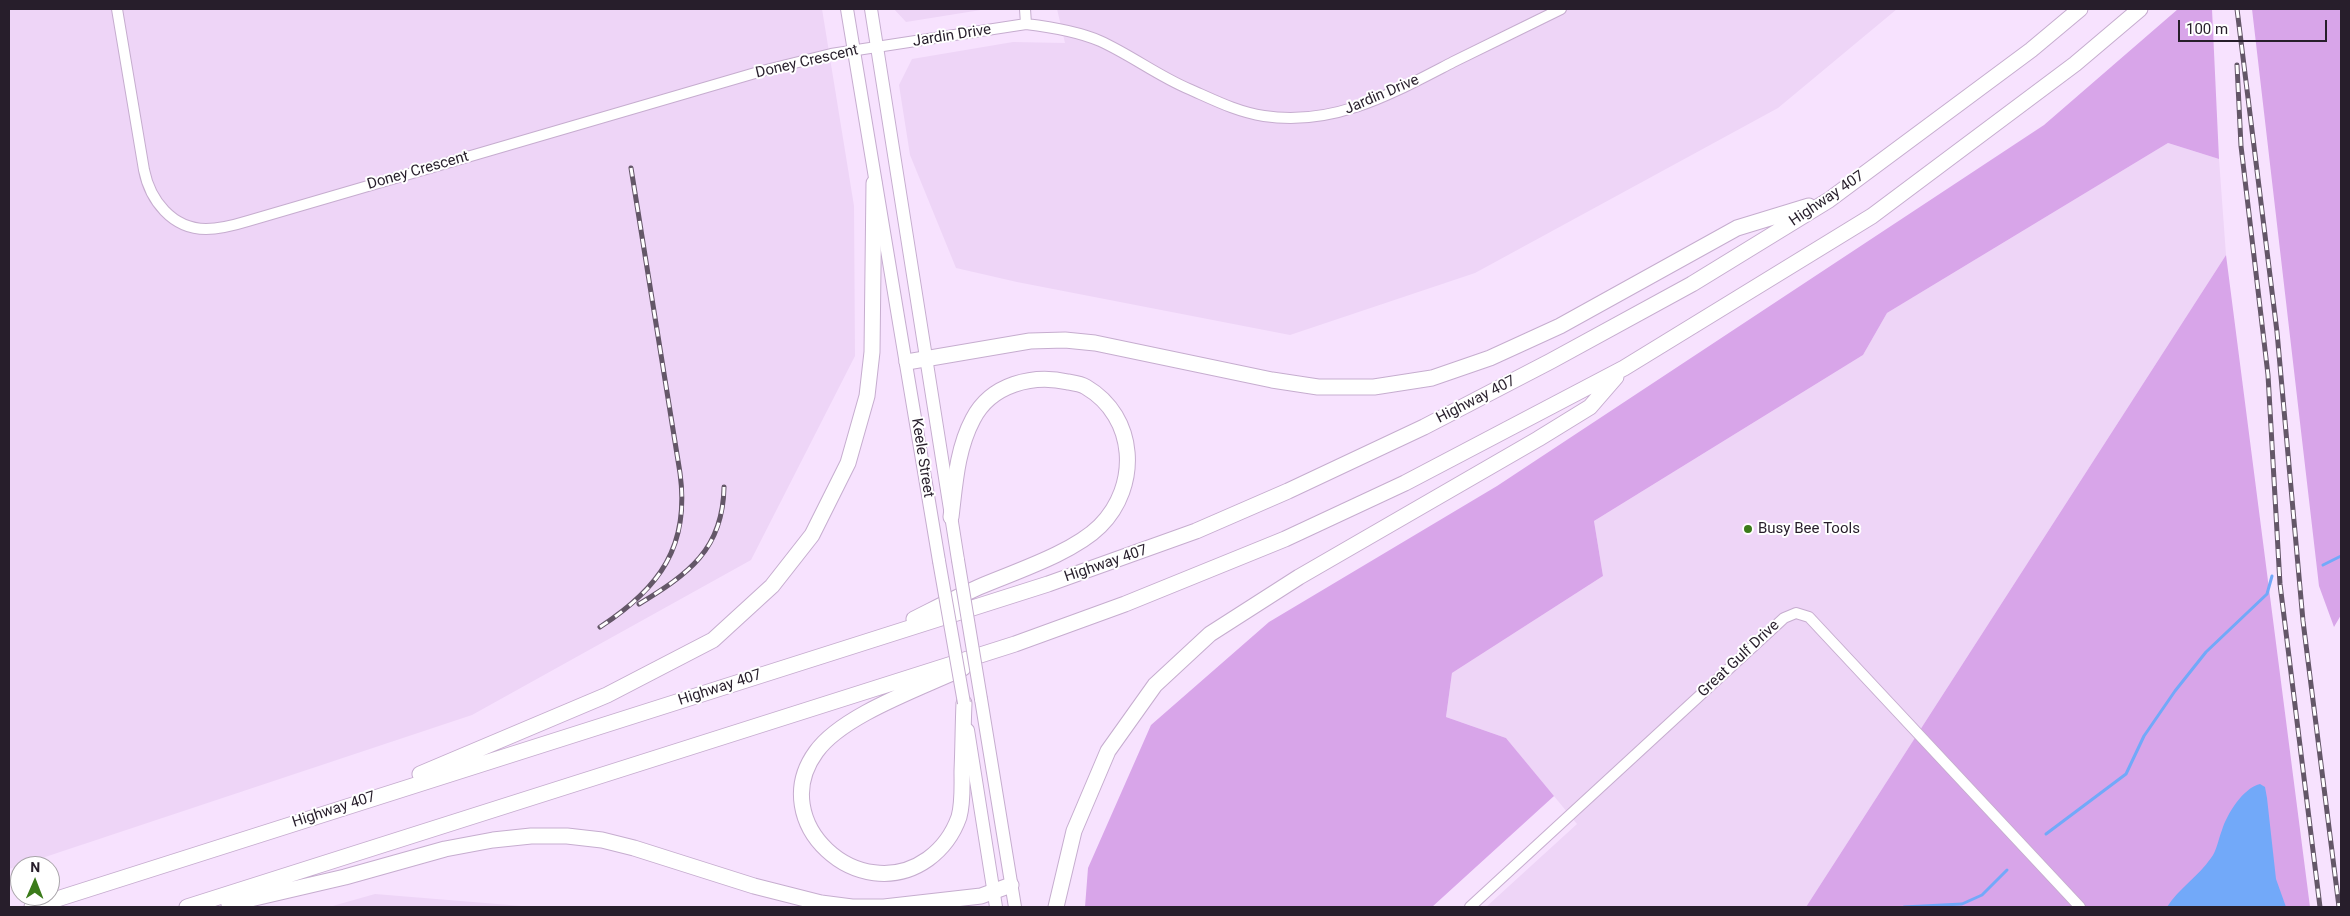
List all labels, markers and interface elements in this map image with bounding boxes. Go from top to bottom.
scale bar [2180,10,2329,42]
text: 100 m [2186,20,2228,38]
street label: Jardin Drive [911,21,993,51]
street label: Doney Crescent [754,41,860,83]
street label: Jardin Drive [1342,71,1422,119]
street label: Doney Crescent [365,148,471,194]
street label: Highway 407 [1786,167,1868,231]
street label: Highway 407 [1433,372,1519,428]
street label: Keele Street [907,417,937,499]
place label: Busy Bee Tools [1758,520,1860,538]
marker: Busy Bee Tools [1742,523,1754,535]
street label: Highway 407 [1062,541,1150,587]
street label: Great Gulf Drive [1695,617,1783,701]
street label: Highway 407 [676,666,764,710]
street label: Highway 407 [290,788,378,832]
north arrow [10,856,60,906]
text: N [30,859,40,875]

